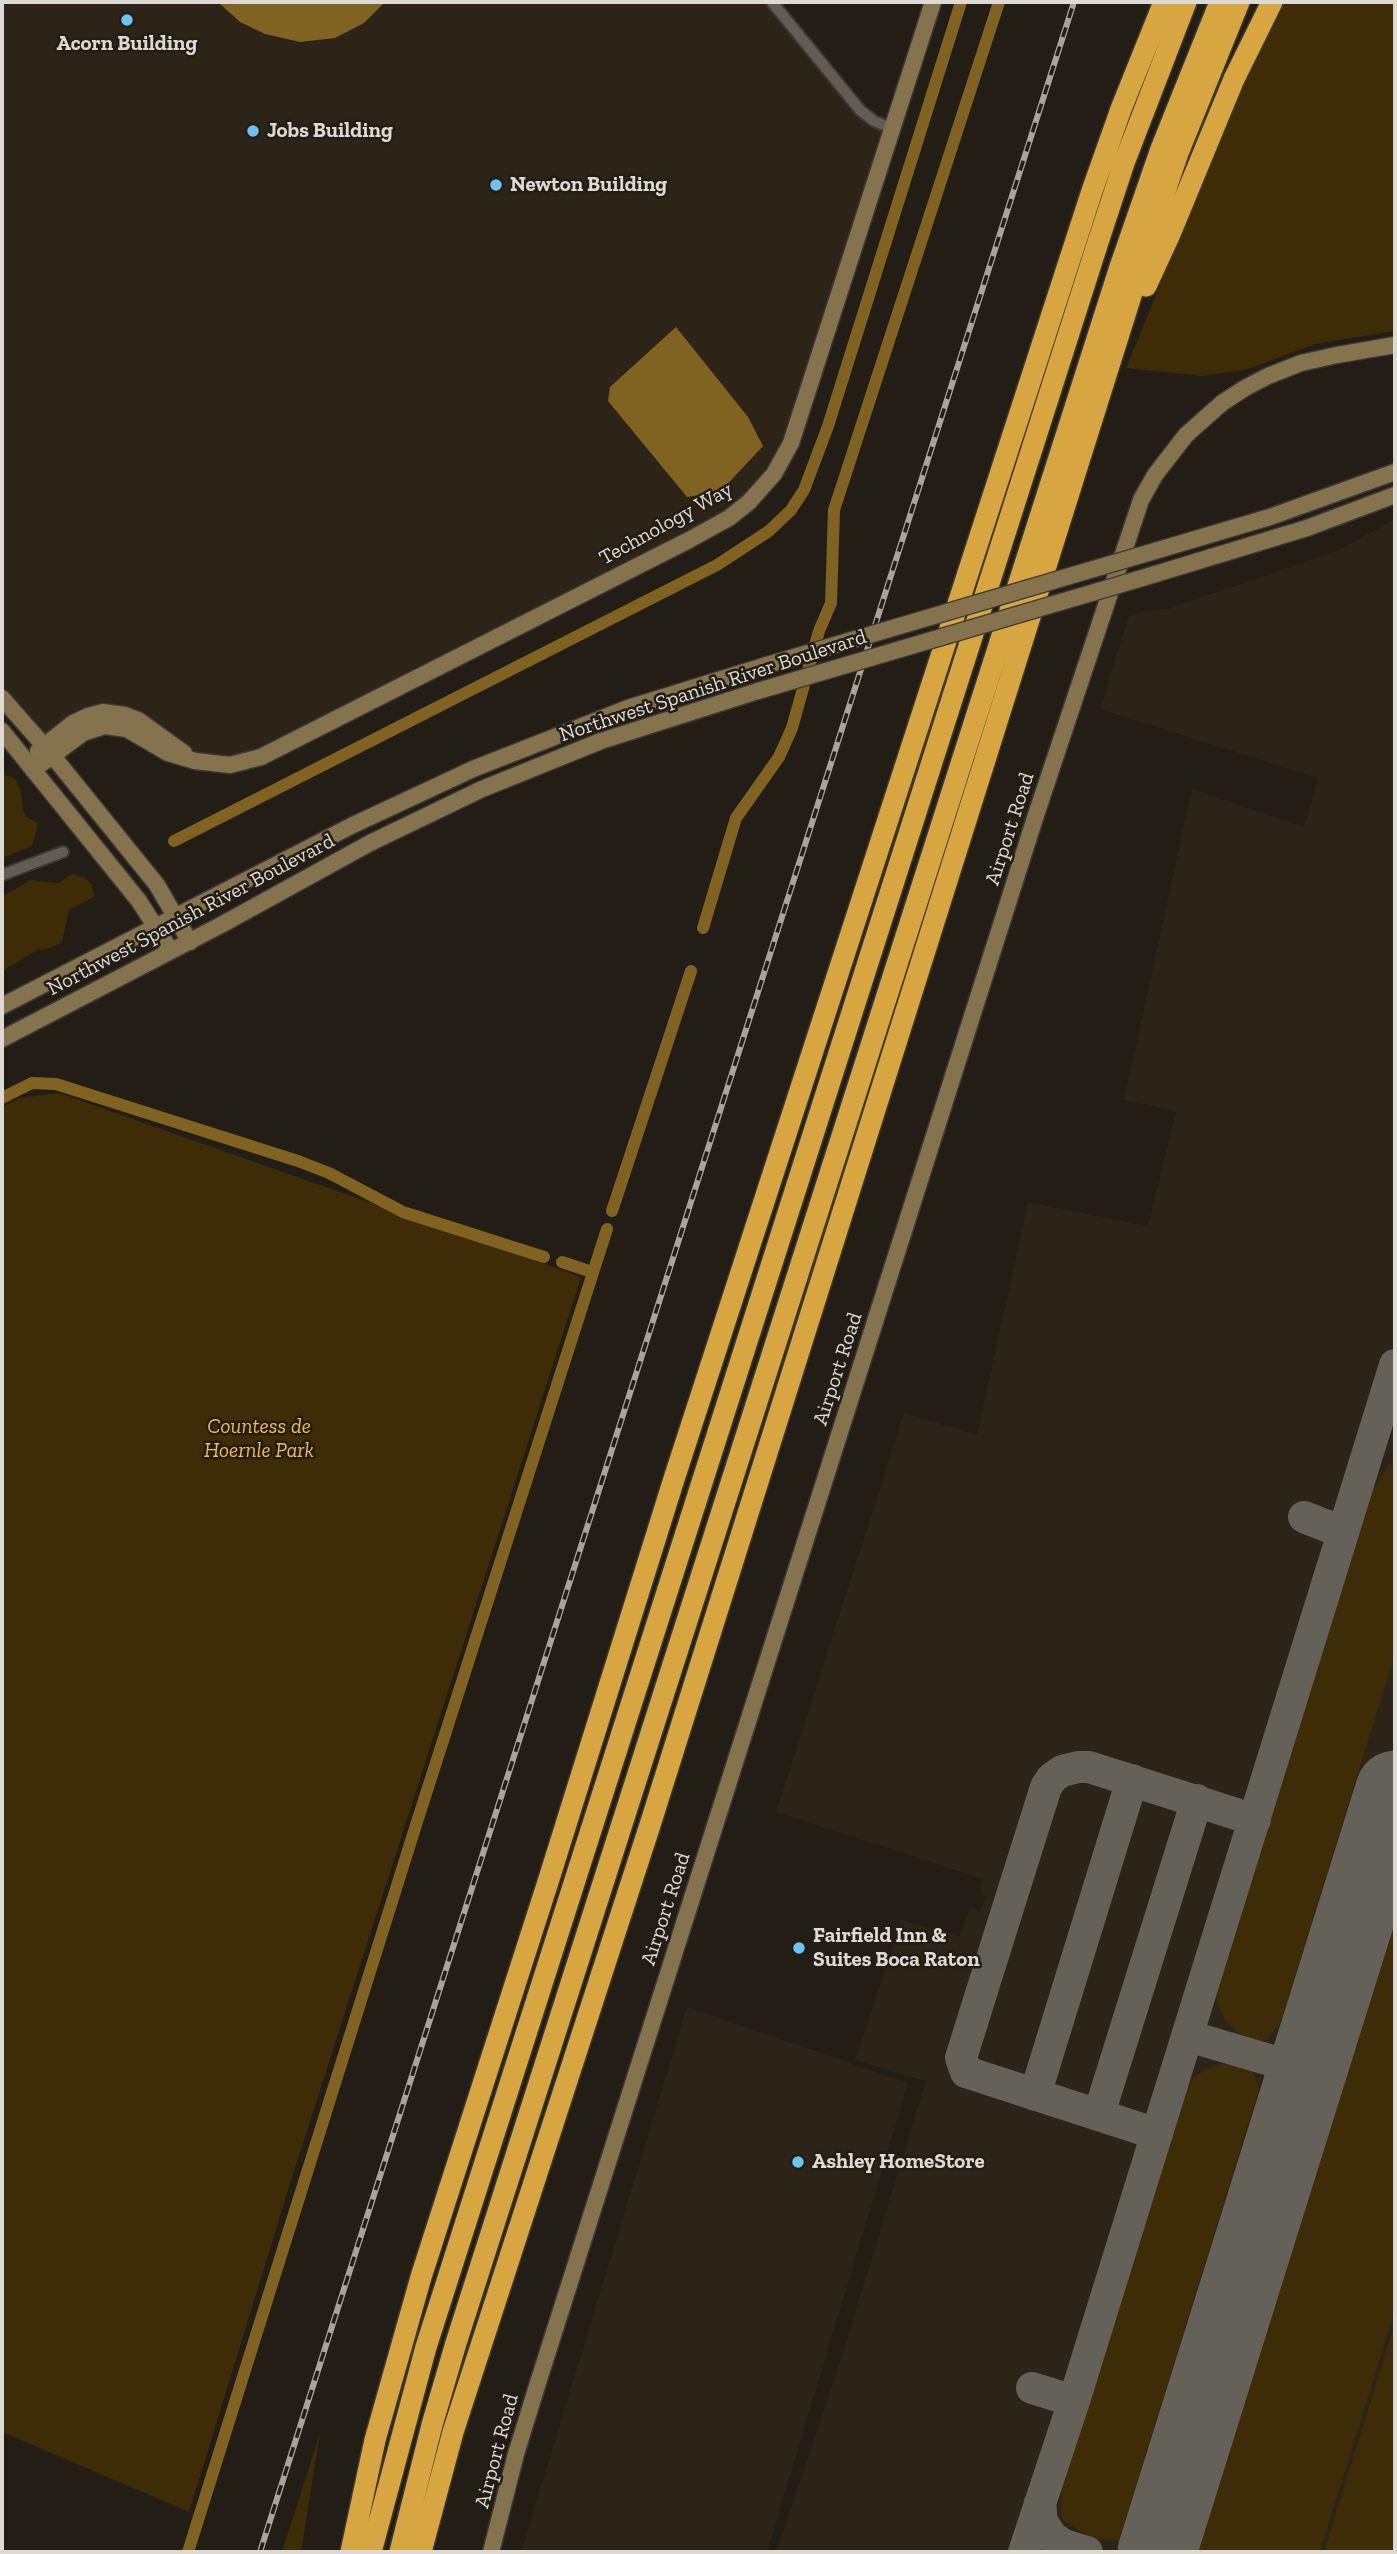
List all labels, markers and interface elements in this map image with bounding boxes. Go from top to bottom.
marker: Acorn Building [119,12,135,28]
place label: Acorn Building [57,31,197,57]
place label: Jobs Building [267,118,393,144]
marker: Jobs Building [245,123,261,139]
place label: Newton Building [510,172,667,198]
marker: Newton Building [488,177,504,193]
street label: Technology Way [595,477,737,571]
street label: Northwest Spanish River Boulevard [556,624,870,748]
street label: Airport Road [980,769,1040,889]
street label: Northwest Spanish River Boulevard [43,828,339,1002]
street label: Airport Road [808,1309,868,1429]
park label: Countess de Hoernle Park [204,1414,314,1464]
street label: Airport Road [636,1849,696,1969]
place label: Fairfield Inn & Suites Boca Raton [813,1923,980,1973]
marker: Fairfield Inn & Suites Boca Raton [791,1940,807,1956]
place label: Ashley HomeStore [812,2149,985,2175]
marker: Ashley HomeStore [790,2154,806,2170]
street label: Airport Road [470,2391,524,2511]

